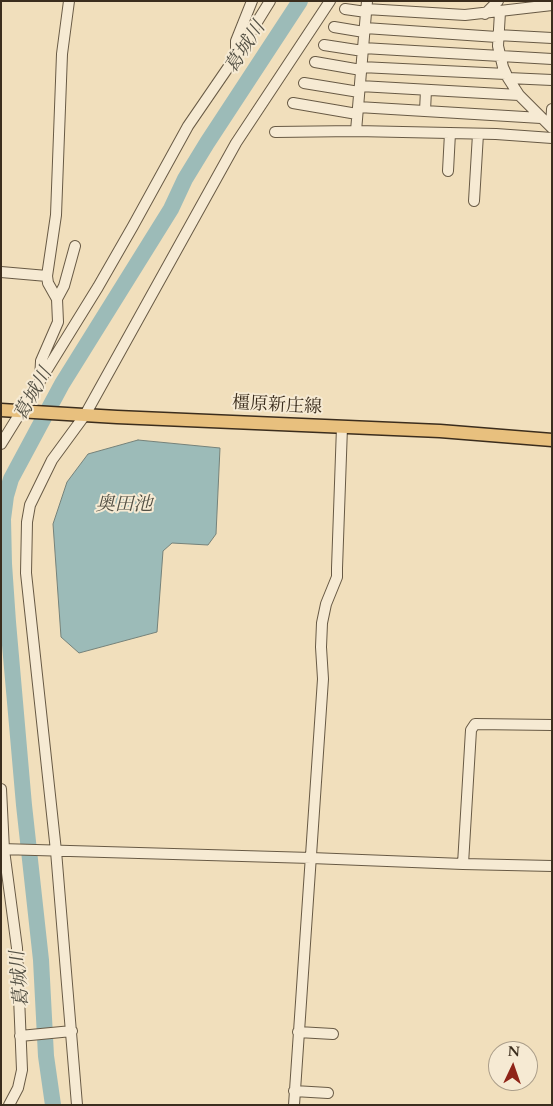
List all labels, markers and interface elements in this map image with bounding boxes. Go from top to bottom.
water label: 葛城川 [221,18,271,78]
water label: 葛城川 [10,365,58,425]
street label: 橿原新庄線 [231,393,323,419]
water label: 奥田池 [96,495,152,517]
water label: 葛城川 [7,950,35,1008]
north arrow [488,1041,538,1091]
text: N [507,1042,520,1061]

